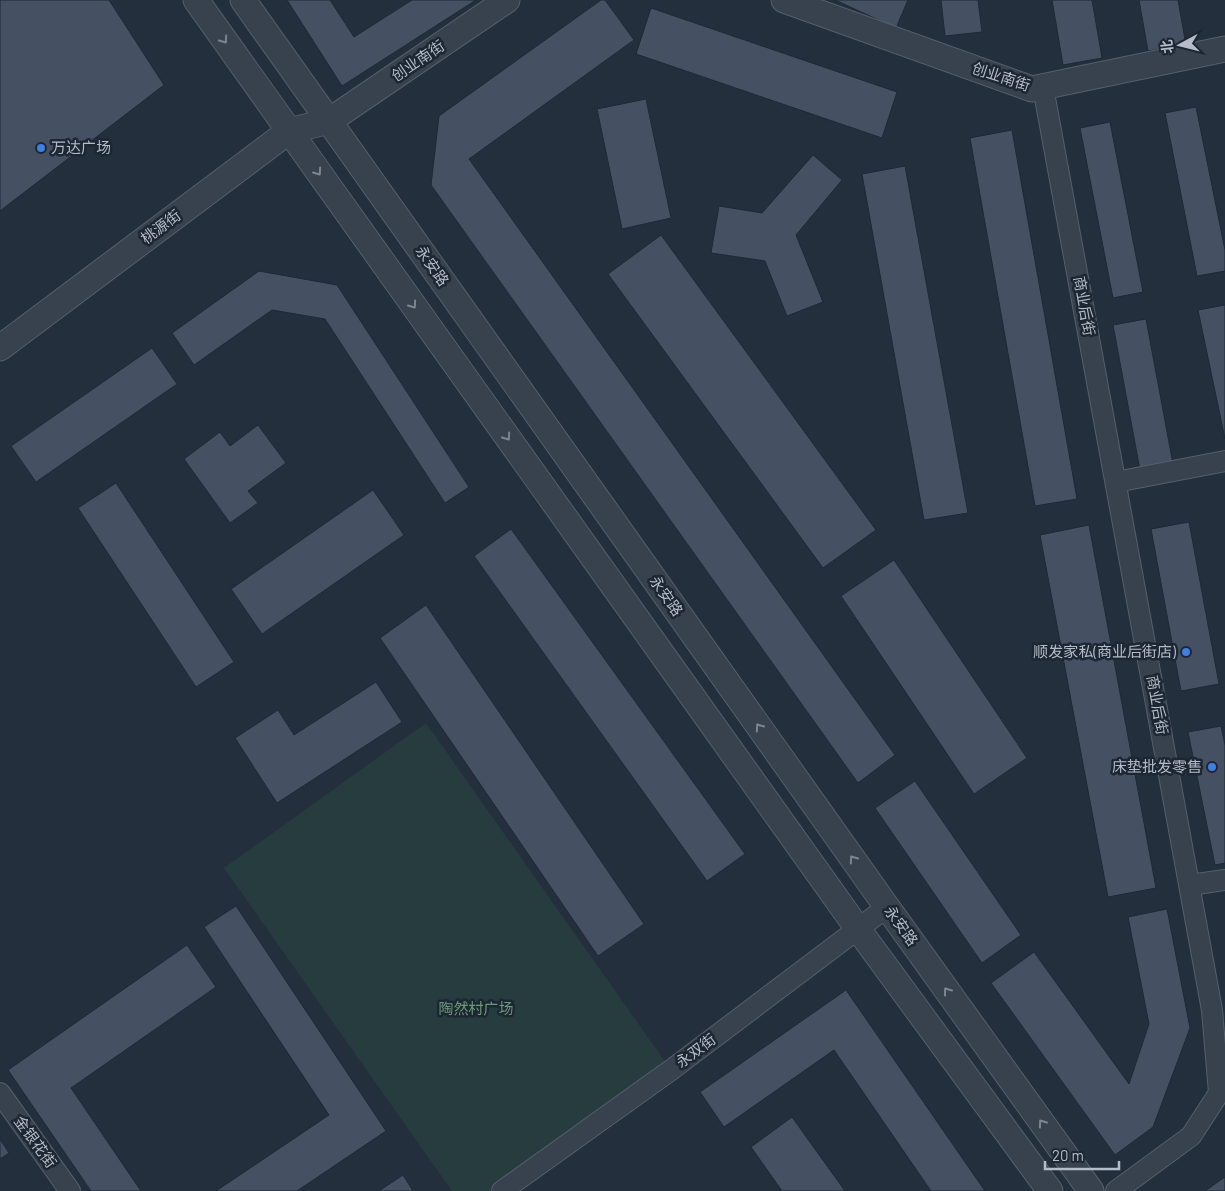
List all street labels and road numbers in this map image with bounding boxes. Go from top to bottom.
street label: 创业南街 [388,36,447,84]
street label: 创业南街 [970,58,1033,94]
street label: 桃源街 [137,205,184,247]
street label: 永安路 [413,242,453,289]
street label: 商业后街 [1071,275,1099,337]
street label: 永安路 [647,572,687,619]
street label: 商业后街 [1144,674,1172,736]
street label: 永安路 [881,902,922,949]
street label: 永双街 [672,1029,719,1071]
street label: 金银花街 [11,1112,61,1171]

